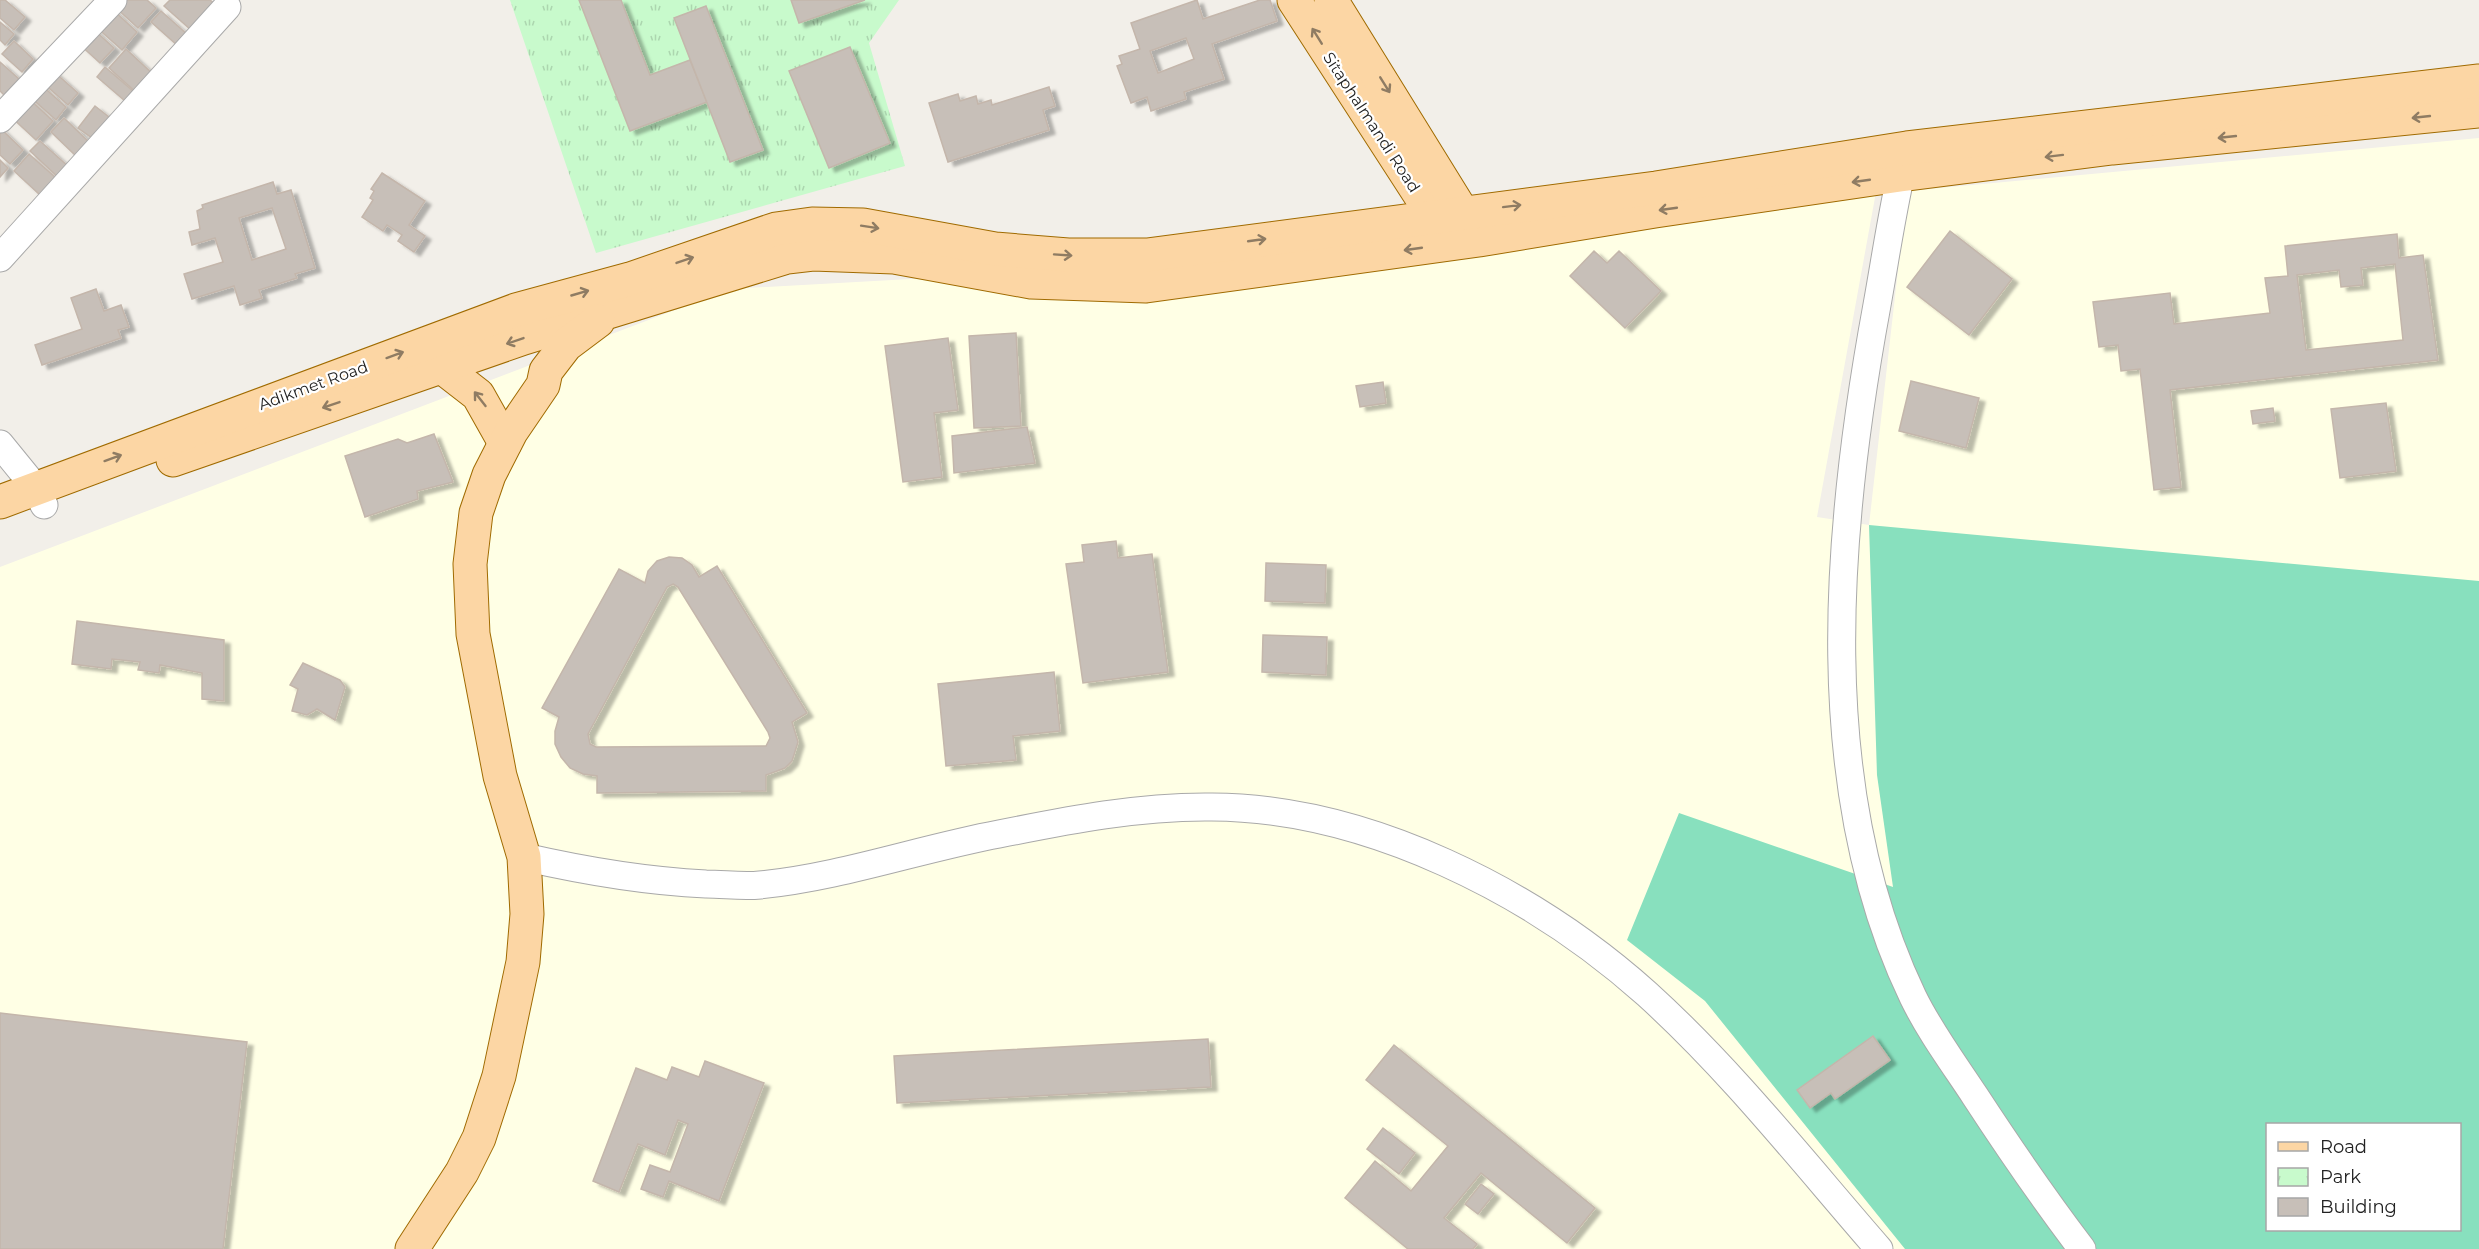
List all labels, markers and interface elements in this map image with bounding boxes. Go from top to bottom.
one-way arrow [1310,28,1322,45]
street label: Sitaphalmandi Road [1319,49,1424,196]
one-way arrow [1379,76,1391,93]
one-way arrow [2411,112,2431,123]
one-way arrow [2217,132,2237,143]
one-way arrow [2045,151,2064,162]
one-way arrow [1851,176,1871,187]
one-way arrow [1502,200,1522,211]
one-way arrow [1658,203,1678,214]
one-way arrow [860,222,879,233]
one-way arrow [1246,234,1266,245]
one-way arrow [1403,244,1423,255]
one-way arrow [1052,249,1072,260]
one-way arrow [675,253,694,264]
one-way arrow [570,286,589,298]
one-way arrow [506,337,525,348]
one-way arrow [385,349,404,360]
street label: Adikmet Road [256,357,371,414]
one-way arrow [474,392,487,408]
one-way arrow [322,401,341,412]
one-way arrow [104,452,122,463]
legend [2266,1123,2461,1231]
text: Road [2320,1136,2367,1158]
text: Park [2320,1166,2361,1188]
text: Building [2320,1196,2397,1218]

